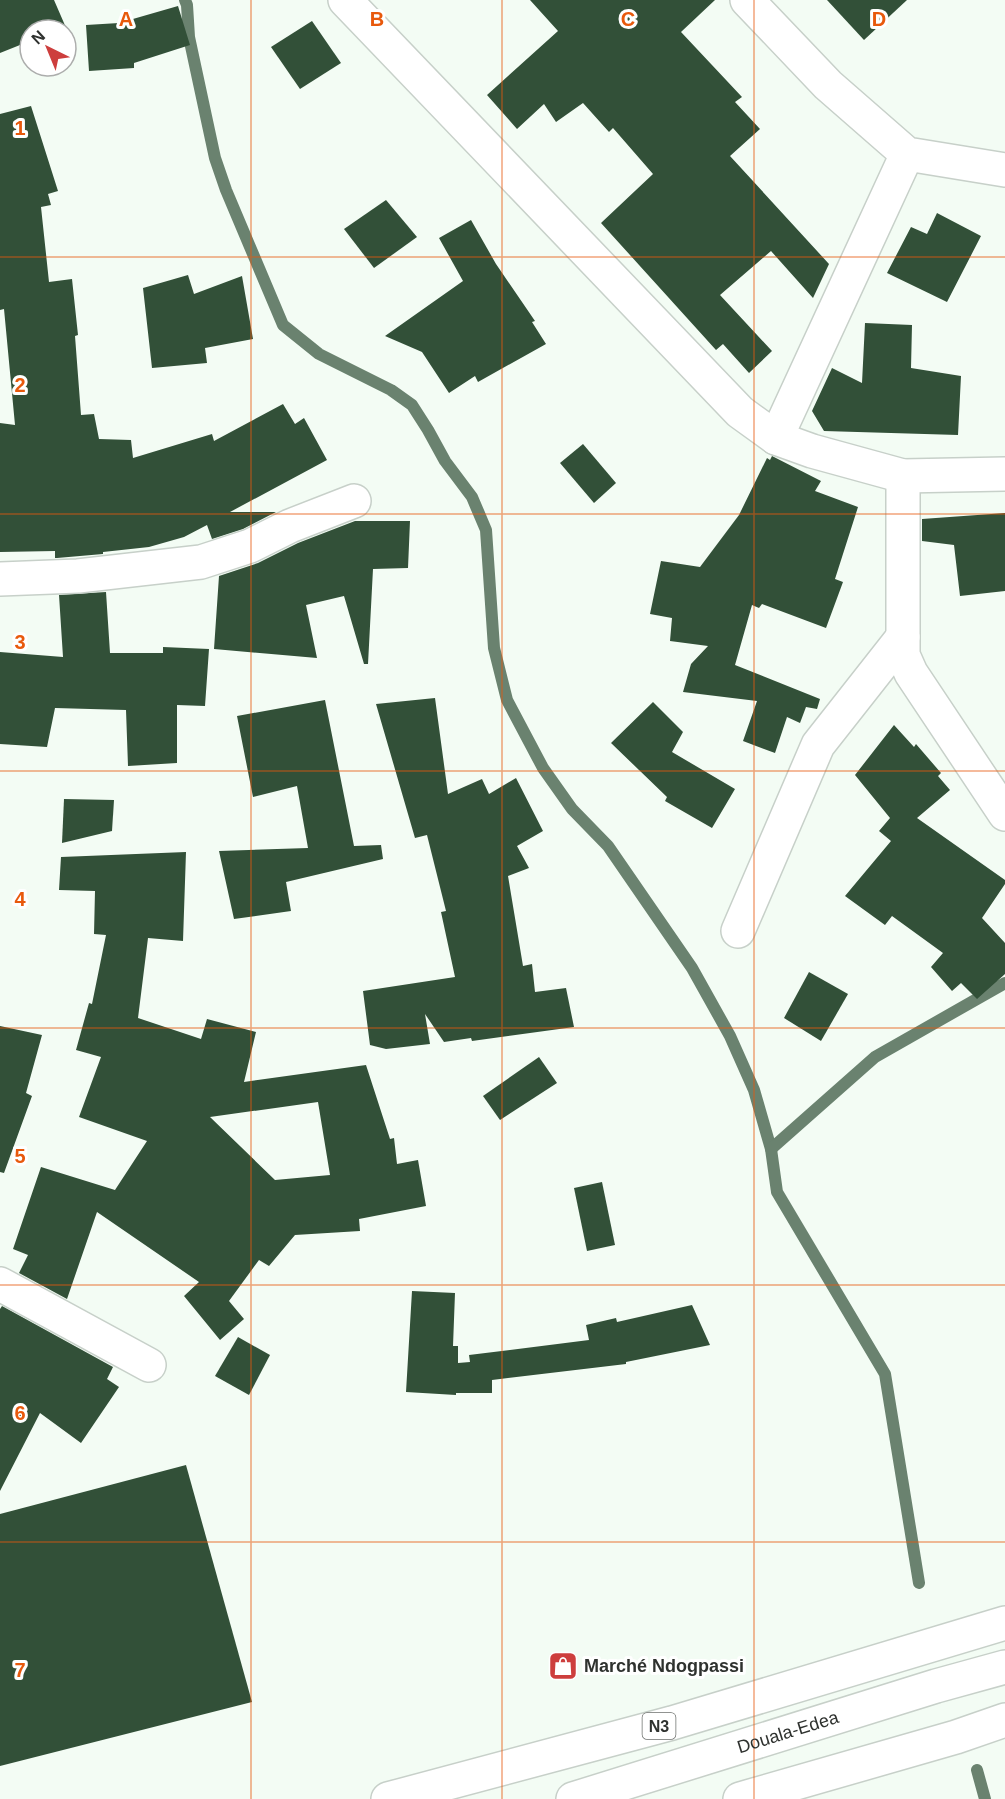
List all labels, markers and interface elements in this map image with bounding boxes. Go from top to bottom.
text: A [119,8,133,30]
text: B [370,8,384,30]
text: C [621,8,635,30]
text: D [872,8,886,30]
north arrow [18,18,78,78]
text: N [28,27,48,48]
text: 1 [14,117,26,139]
text: 2 [14,374,26,396]
text: 3 [14,631,26,653]
text: 4 [14,888,26,910]
text: 5 [14,1145,26,1167]
text: 6 [14,1402,26,1424]
shop icon: Marché Ndogpassi [547,1650,579,1682]
place label: Marché Ndogpassi [584,1656,744,1676]
text: 7 [14,1659,26,1681]
street label: Douala-Edea [735,1707,842,1757]
road number: N3 [642,1713,676,1739]

